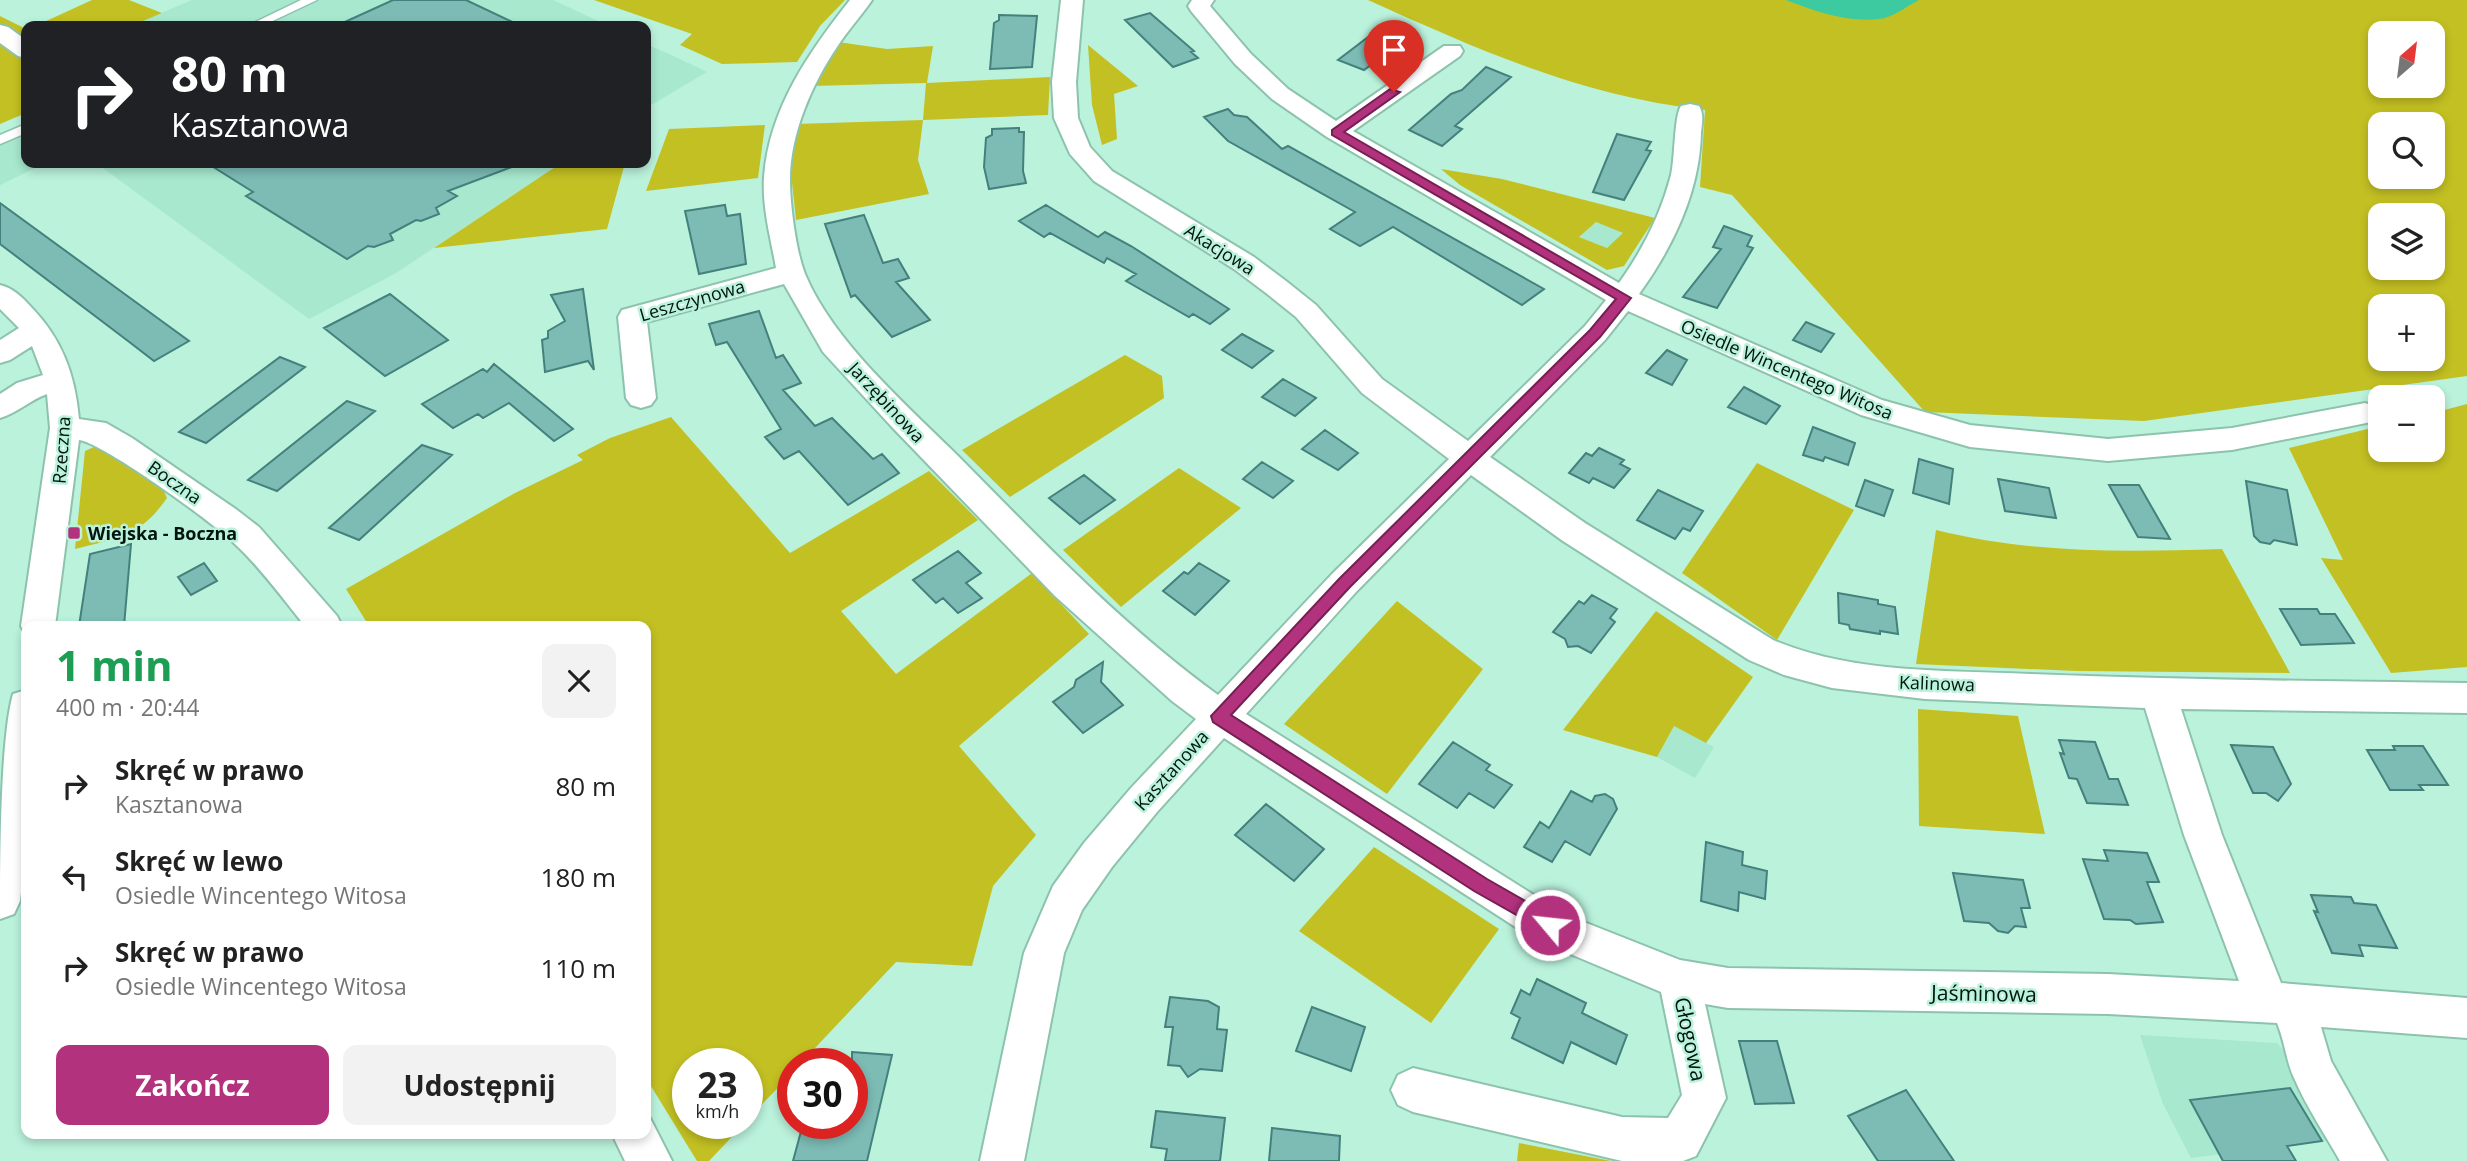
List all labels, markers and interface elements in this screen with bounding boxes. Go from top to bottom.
pin [1364,20,1424,92]
north arrow [2368,21,2445,98]
map controls [2368,21,2445,462]
icon: arrive [1375,31,1413,69]
text: 80 m [171,40,288,106]
icon: right [56,49,147,140]
text: Kasztanowa [171,103,349,146]
button: search [2368,112,2445,189]
button: layers [2368,203,2445,280]
street label: Akacjowa [1180,218,1260,280]
street label: Leszczynowa [637,274,747,326]
button: + [2368,294,2445,371]
street label: Osiedle Wincentego Witosa [1677,313,1897,425]
street label: Jarzębinowa [842,355,931,448]
button: − [2368,385,2445,462]
street label: Rzeczna [47,415,75,485]
street label: Boczna [143,455,207,509]
place label: Wiejska - Boczna [88,521,237,545]
marker: Wiejska - Boczna [66,525,82,541]
text: 1 min [56,636,173,693]
button: close [542,644,616,718]
street label: Kalinowa [1899,670,1975,696]
text: 400 m · 20:44 [56,691,199,723]
street label: Kasztanowa [1129,725,1213,815]
text: Skręć w prawo [115,752,304,788]
icon: right [56,767,94,805]
text: 80 m [555,768,616,804]
text: Kasztanowa [115,788,243,820]
text: Skręć w lewo [115,843,283,879]
icon: left [56,858,94,896]
text: 180 m [541,859,616,895]
text: Osiedle Wincentego Witosa [115,879,407,911]
position arrow [1513,888,1587,962]
text: Skręć w prawo [115,934,304,970]
icon: right [56,949,94,987]
text: 110 m [541,950,616,986]
text: Osiedle Wincentego Witosa [115,970,407,1002]
street label: Jaśminowa [1929,978,2037,1008]
street label: Głogowa [1668,994,1714,1084]
button: Zakończ [56,1045,329,1125]
button: Udostępnij [343,1045,616,1125]
speed limit sign: 30 [777,1048,868,1139]
text: 23 [697,1061,738,1108]
text: km/h [696,1099,739,1123]

